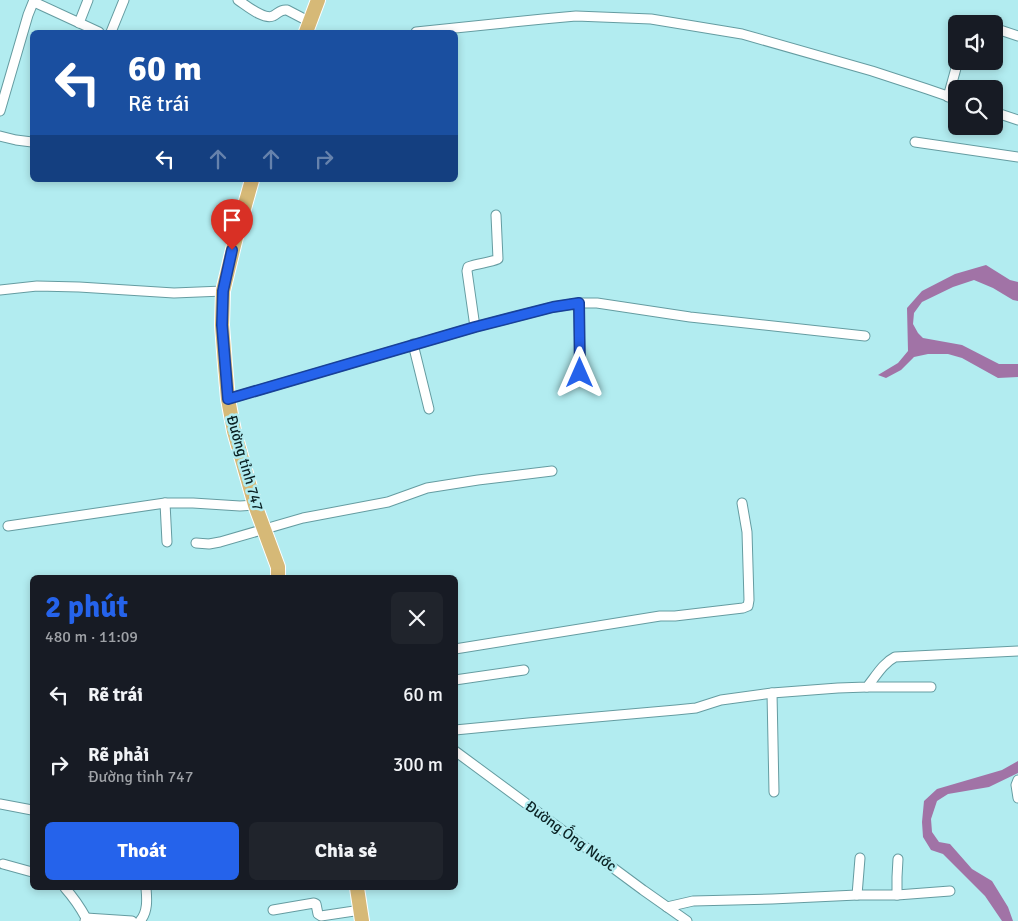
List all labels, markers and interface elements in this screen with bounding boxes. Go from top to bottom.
map controls [948,15,1003,135]
button: sound [948,15,1003,70]
text: 60 m [128,47,202,90]
icon: left [45,50,110,115]
button: search [948,80,1003,135]
text: Rẽ trái [128,90,190,117]
icon: left [151,145,179,173]
icon: ahead [204,145,232,173]
icon: ahead [257,145,285,173]
icon: right [310,145,338,173]
pin [211,199,253,250]
icon: arrive [218,206,246,234]
position arrow [553,346,605,398]
street label: Đường tỉnh 747 [223,413,267,513]
text: 2 phút [45,589,128,626]
button: close [391,592,443,644]
text: 480 m · 11:09 [45,627,138,647]
icon: left [45,681,73,709]
text: Rẽ trái [88,683,143,707]
text: 60 m [403,683,443,707]
text: Rẽ phải [88,743,149,767]
icon: right [45,751,73,779]
text: 300 m [393,753,443,777]
text: Đường tỉnh 747 [88,767,193,787]
street label: Đường Ống Nước [522,795,622,875]
button: Thoát [45,822,239,880]
button: Chia sẻ [249,822,443,880]

